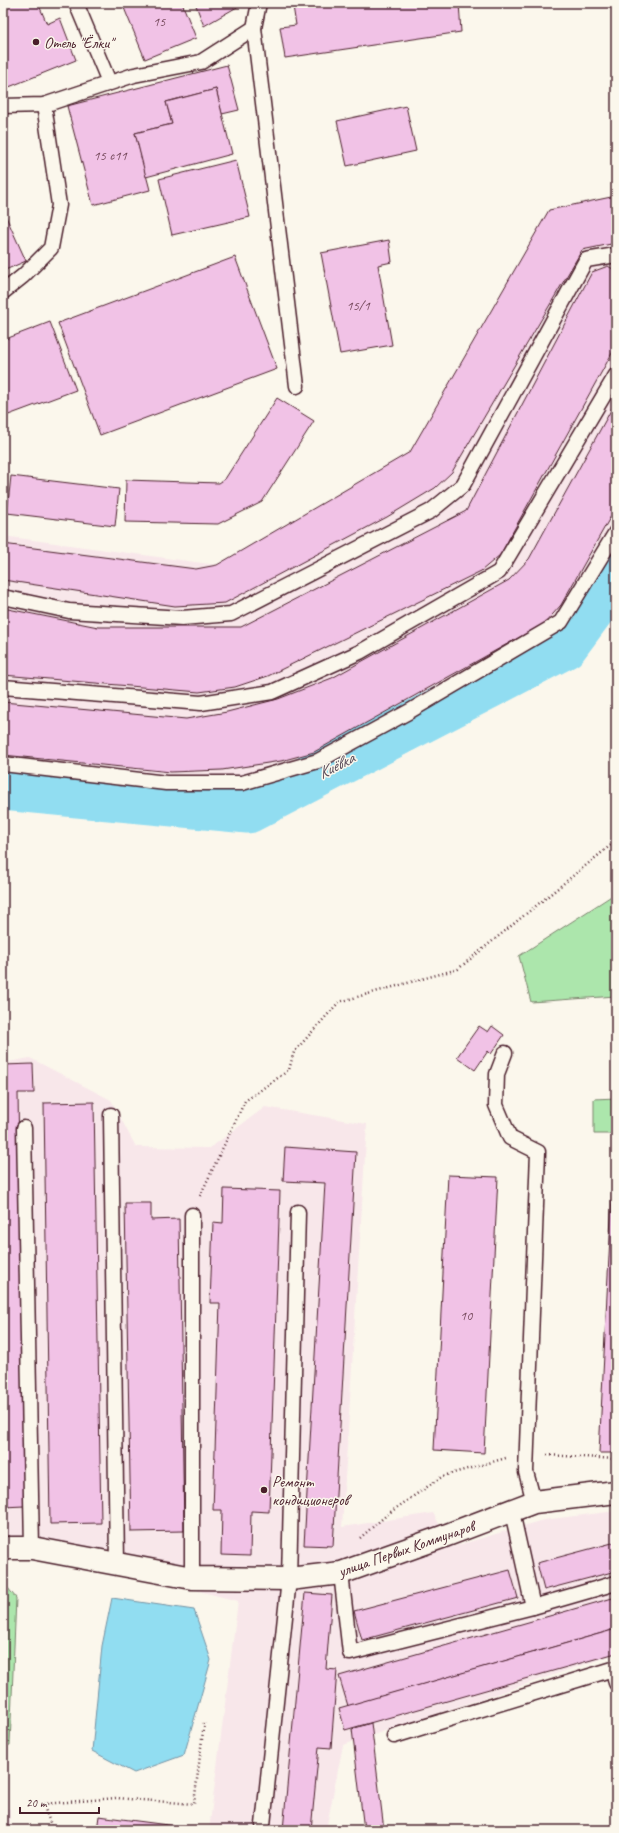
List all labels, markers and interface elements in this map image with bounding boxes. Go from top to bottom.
house number: 15 [153,13,166,30]
place label: Отель "Ёлки" [44,33,116,53]
marker: Отель "Ёлки" [31,37,41,47]
house number: 15 с11 [93,147,127,164]
house number: 15/1 [346,297,370,314]
water label: Киёвка [315,747,359,783]
house number: 10 [460,1307,474,1324]
place label: Ремонт кондиционеров [272,1472,353,1510]
marker: Ремонт кондиционеров [259,1485,269,1495]
street label: улица Первых Коммунаров [335,1515,480,1582]
scale bar [20,1789,99,1815]
text: 20 m [26,1795,48,1811]

